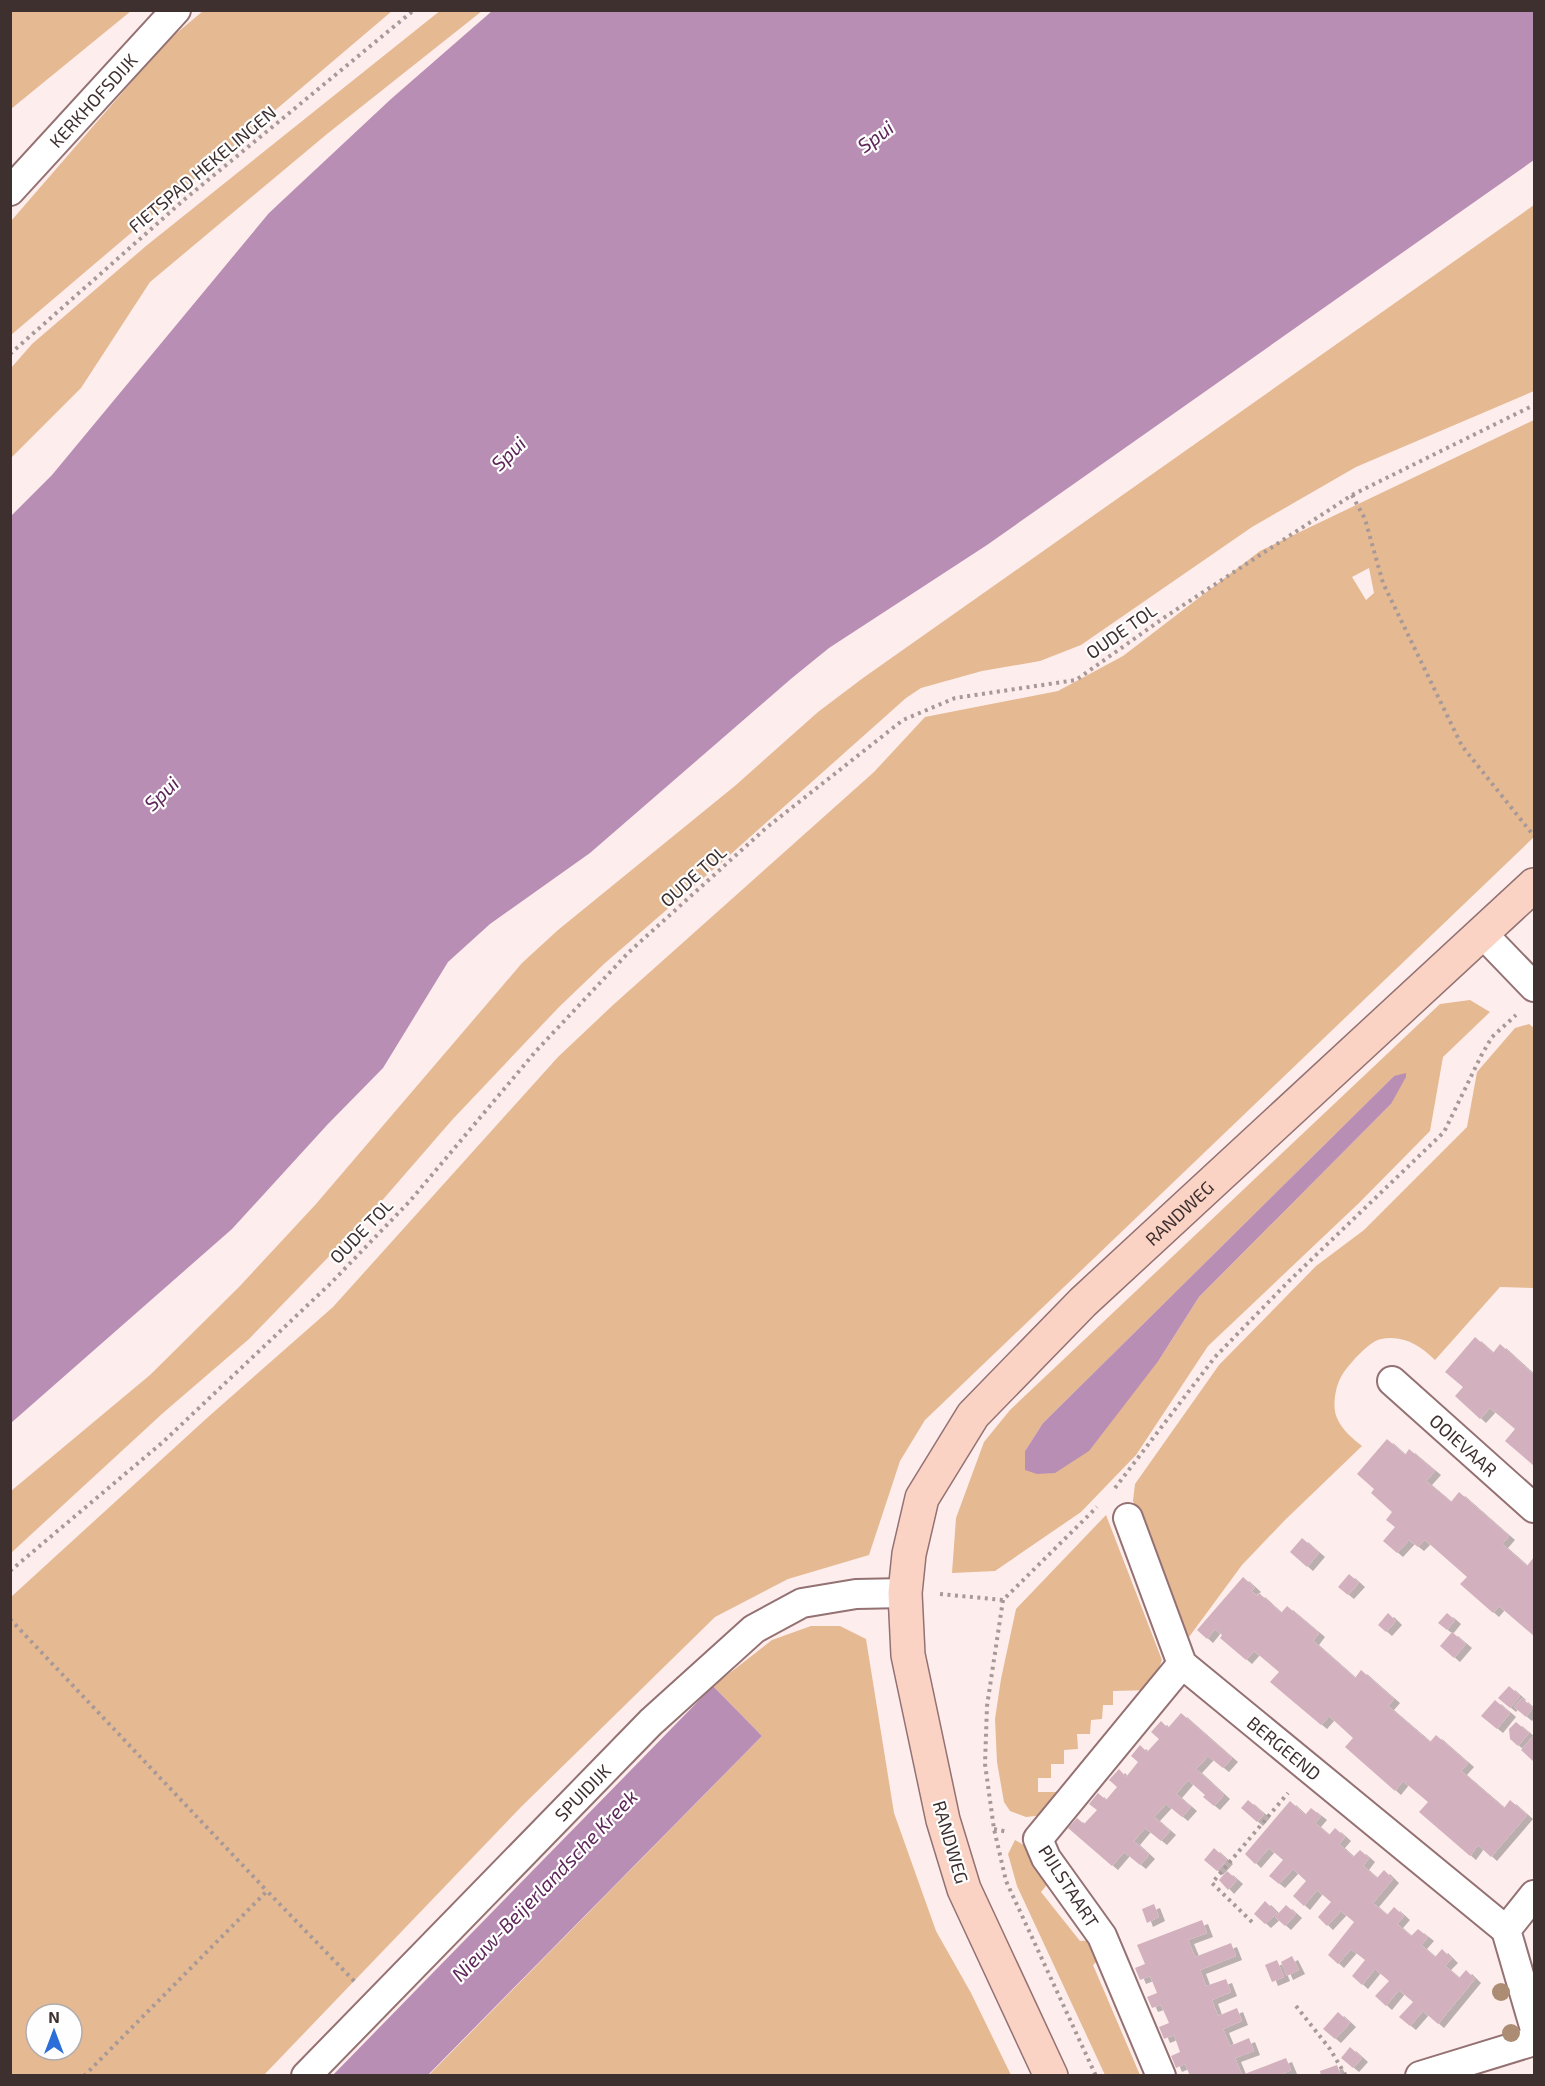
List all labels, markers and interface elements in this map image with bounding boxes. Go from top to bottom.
street label: KERKHOFSDIJK [45,49,142,152]
street label: FIETSPAD HEKELINGEN [124,101,280,237]
water label: Spui [852,115,898,157]
water label: Spui [486,431,530,475]
street label: OUDE TOL [1081,599,1161,663]
water label: Spui [139,771,183,815]
street label: OUDE TOL [655,841,731,911]
street label: RANDWEG [1140,1176,1218,1250]
street label: OUDE TOL [325,1194,397,1268]
street label: OOIEVAAR [1425,1409,1502,1481]
street label: BERGEEND [1243,1711,1325,1785]
street label: SPUIDIJK [550,1759,615,1825]
water label: Nieuw-Beijerlandsche Kreek [446,1784,642,1986]
street label: RANDWEG [929,1798,973,1886]
street label: PIJLSTAART [1034,1841,1104,1932]
north arrow [24,2002,84,2062]
text: N [48,2007,60,2026]

